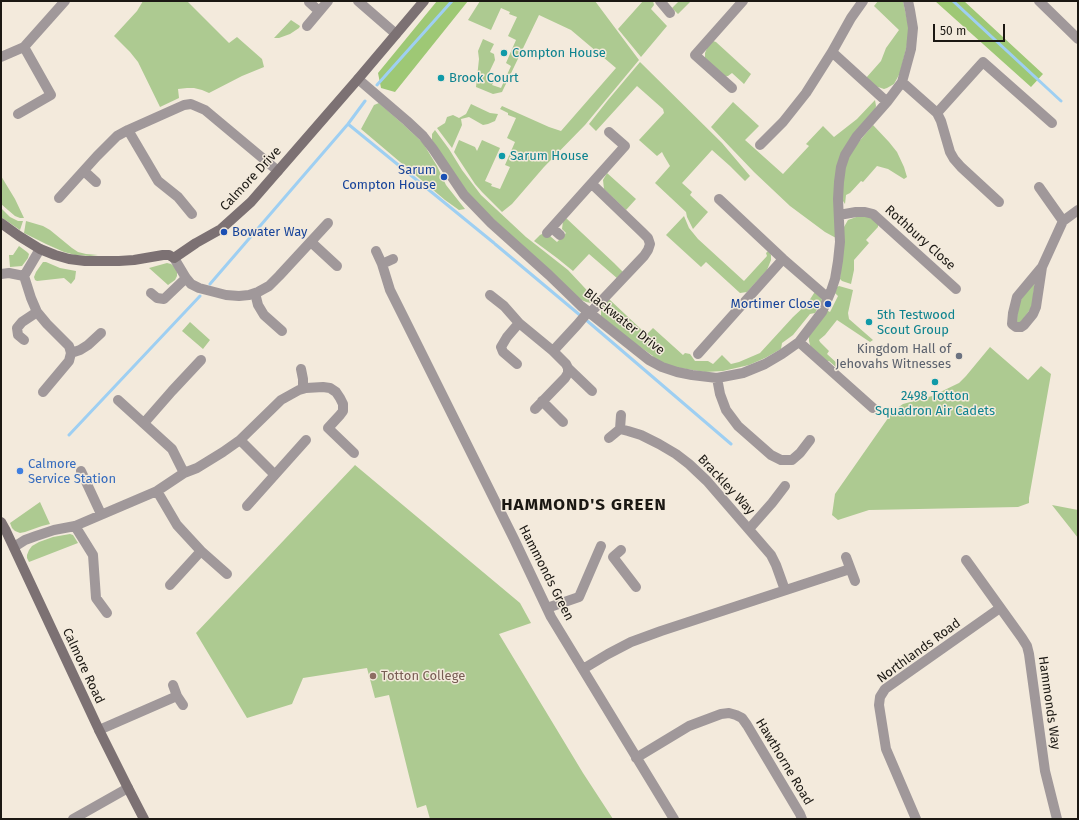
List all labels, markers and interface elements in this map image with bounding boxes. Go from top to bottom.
scale bar [935,16,1007,42]
text: 50 m [940,24,966,38]
place label: Compton House [512,45,606,61]
marker: Compton House [499,48,509,58]
place label: Brook Court [449,70,519,86]
marker: Brook Court [436,73,446,83]
street label: Calmore Drive [217,144,285,214]
place label: Sarum House [510,148,588,164]
marker: Sarum House [497,151,507,161]
place label: Sarum Compton House [342,162,436,193]
marker: Sarum Compton House [439,172,449,182]
street label: Rothbury Close [882,202,958,274]
place label: Bowater Way [232,224,307,240]
marker: Bowater Way [219,227,229,237]
street label: Blackwater Drive [580,286,668,358]
place label: Mortimer Close [731,296,820,312]
marker: Mortimer Close [823,299,833,309]
place label: 5th Testwood Scout Group [877,307,955,338]
marker: 5th Testwood Scout Group [864,317,874,327]
place label: Kingdom Hall of Jehovahs Witnesses [835,341,951,372]
marker: Kingdom Hall of Jehovahs Witnesses [954,351,964,361]
marker: 2498 Totton Squadron Air Cadets [930,377,940,387]
place label: 2498 Totton Squadron Air Cadets [875,388,995,419]
street label: Brackley Way [694,452,758,518]
place label: Calmore Service Station [28,456,116,487]
marker: Calmore Service Station [15,466,25,476]
district label: HAMMOND'S GREEN [501,495,667,515]
street label: Hammonds Green [515,523,577,623]
street label: Northlands Road [874,615,964,687]
street label: Calmore Road [59,626,107,706]
street label: Hammonds Way [1035,655,1063,751]
place label: Totton College [381,668,465,684]
marker: Totton College [368,671,378,681]
street label: Hawthorne Road [752,716,816,808]

